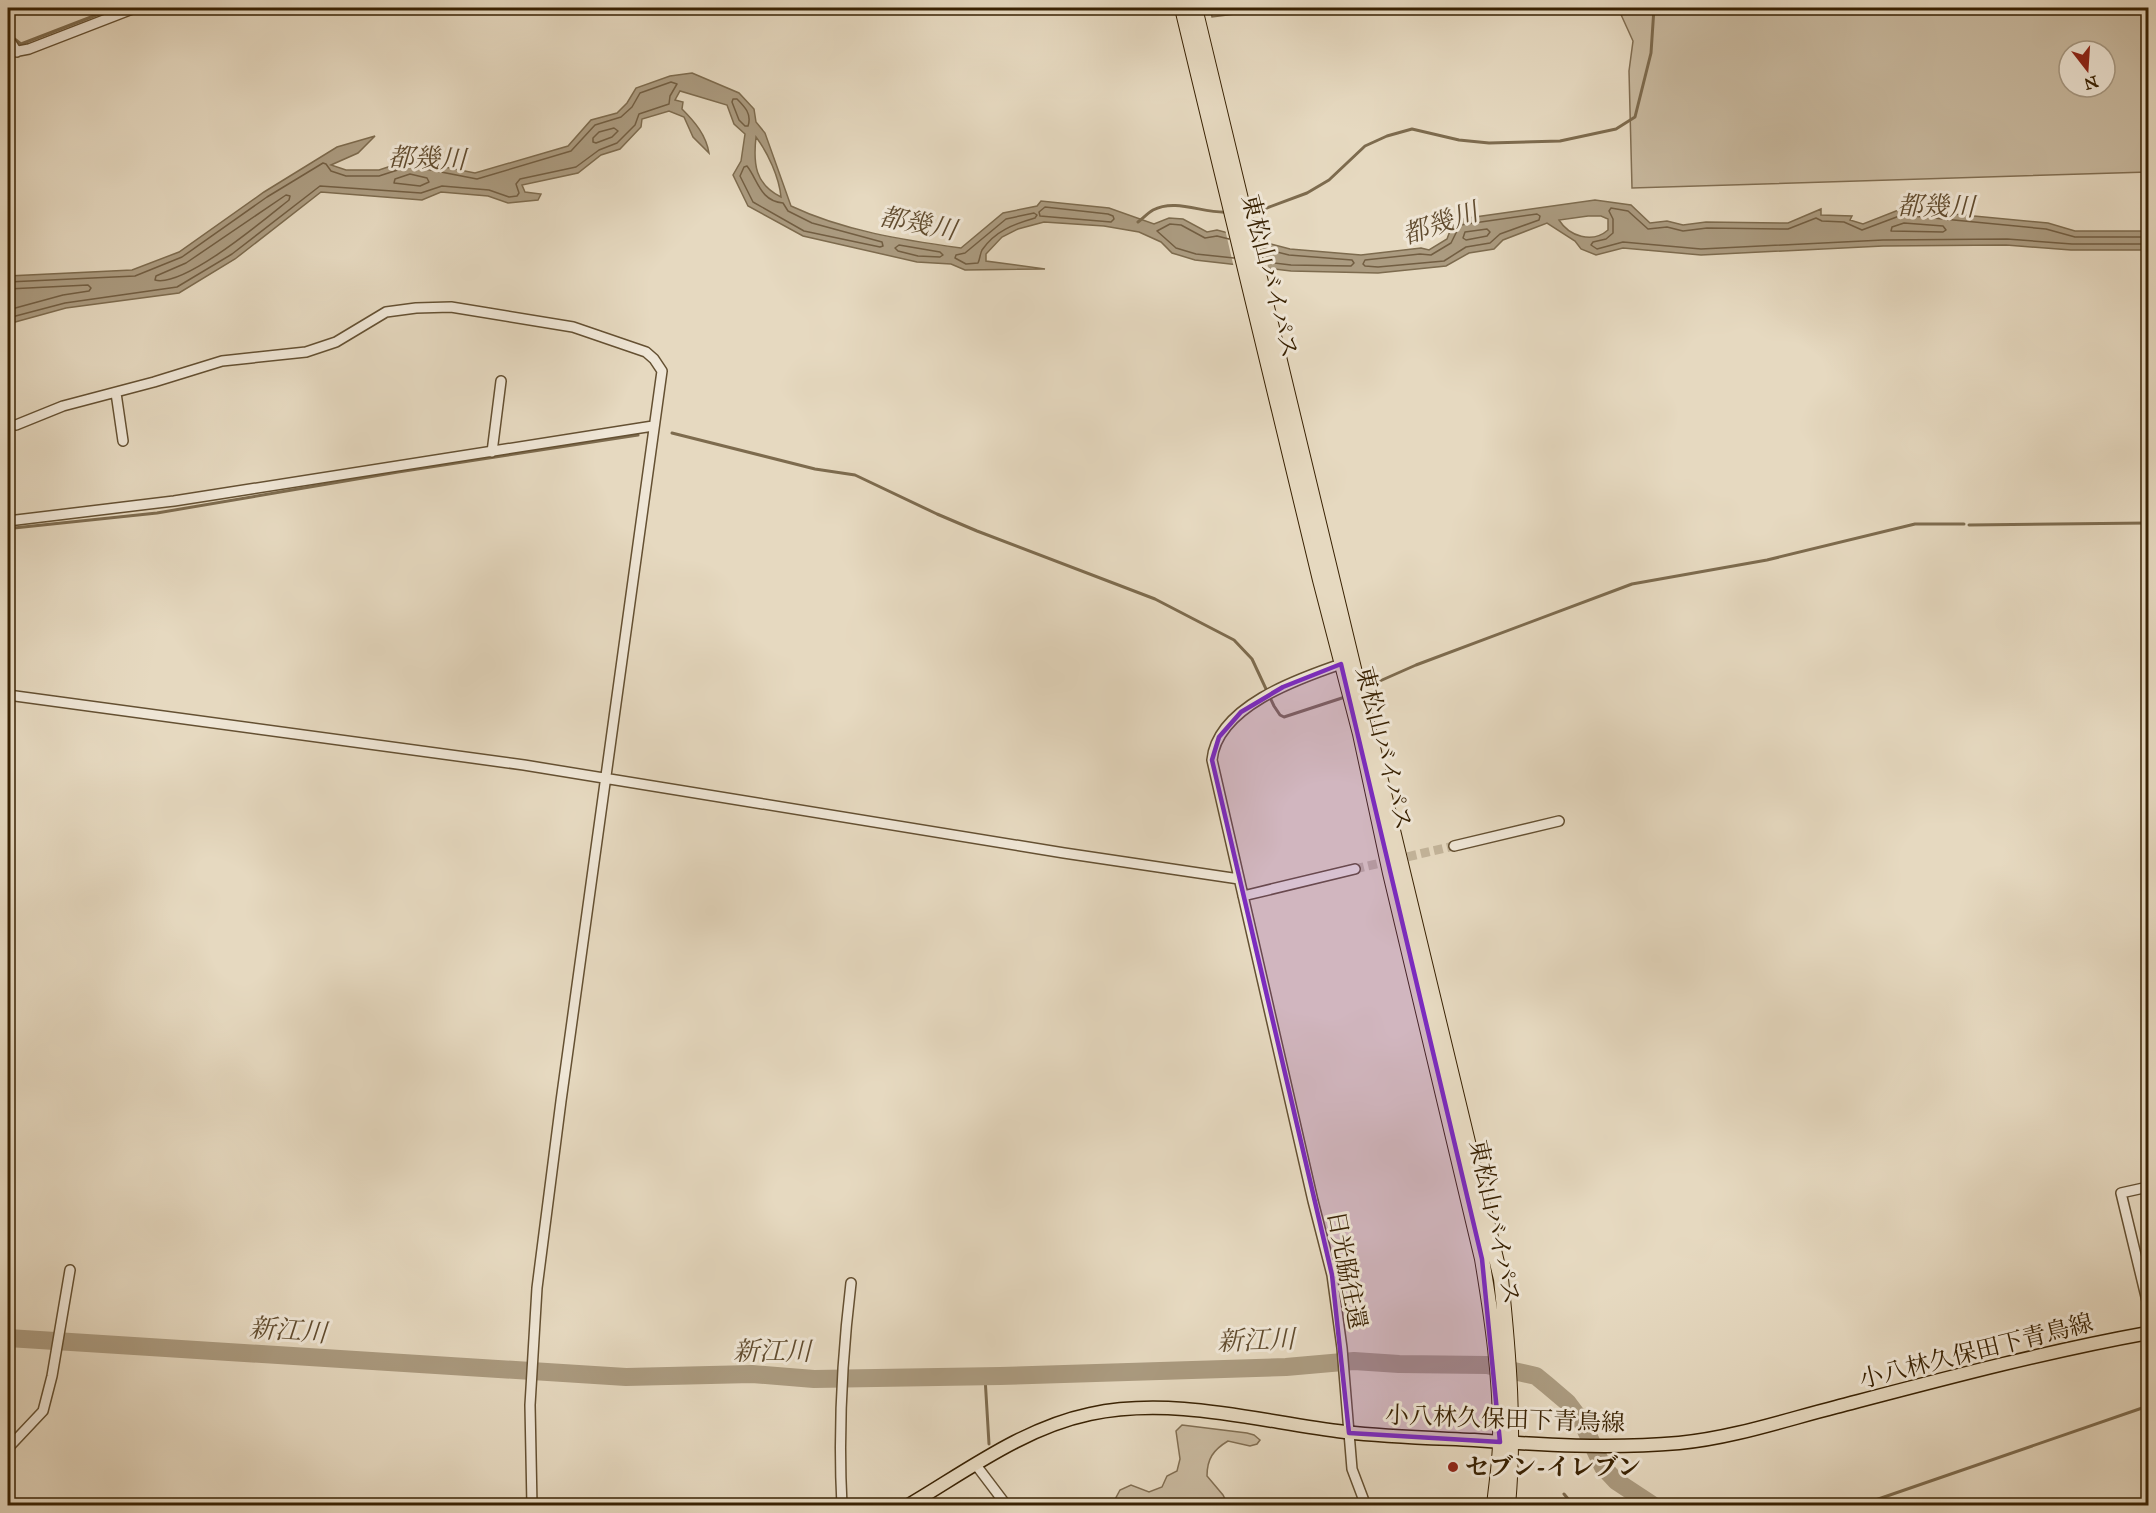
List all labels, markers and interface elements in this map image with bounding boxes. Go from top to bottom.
north arrow [2057,39,2117,99]
text: N [2082,72,2101,94]
water label: 都幾川 [387,141,470,175]
water label: 都幾川 [1897,189,1978,223]
street label: 東松山バイパス [1235,191,1305,361]
water label: 都幾川 [1398,194,1485,251]
water label: 都幾川 [877,200,962,247]
street label: 東松山バイパス [1349,663,1419,833]
street label: 東松山バイパス [1463,1137,1527,1307]
street label: 日光脇往還 [1321,1208,1373,1332]
street label: 小八林久保田下青鳥線 [1856,1307,2096,1395]
water label: 新江川 [248,1311,331,1349]
water label: 新江川 [1216,1323,1299,1357]
water label: 新江川 [733,1335,814,1367]
street label: 小八林久保田下青鳥線 [1385,1400,1625,1438]
place label: セブン-イレブン [1465,1452,1641,1482]
marker: セブン-イレブン [1446,1460,1460,1474]

